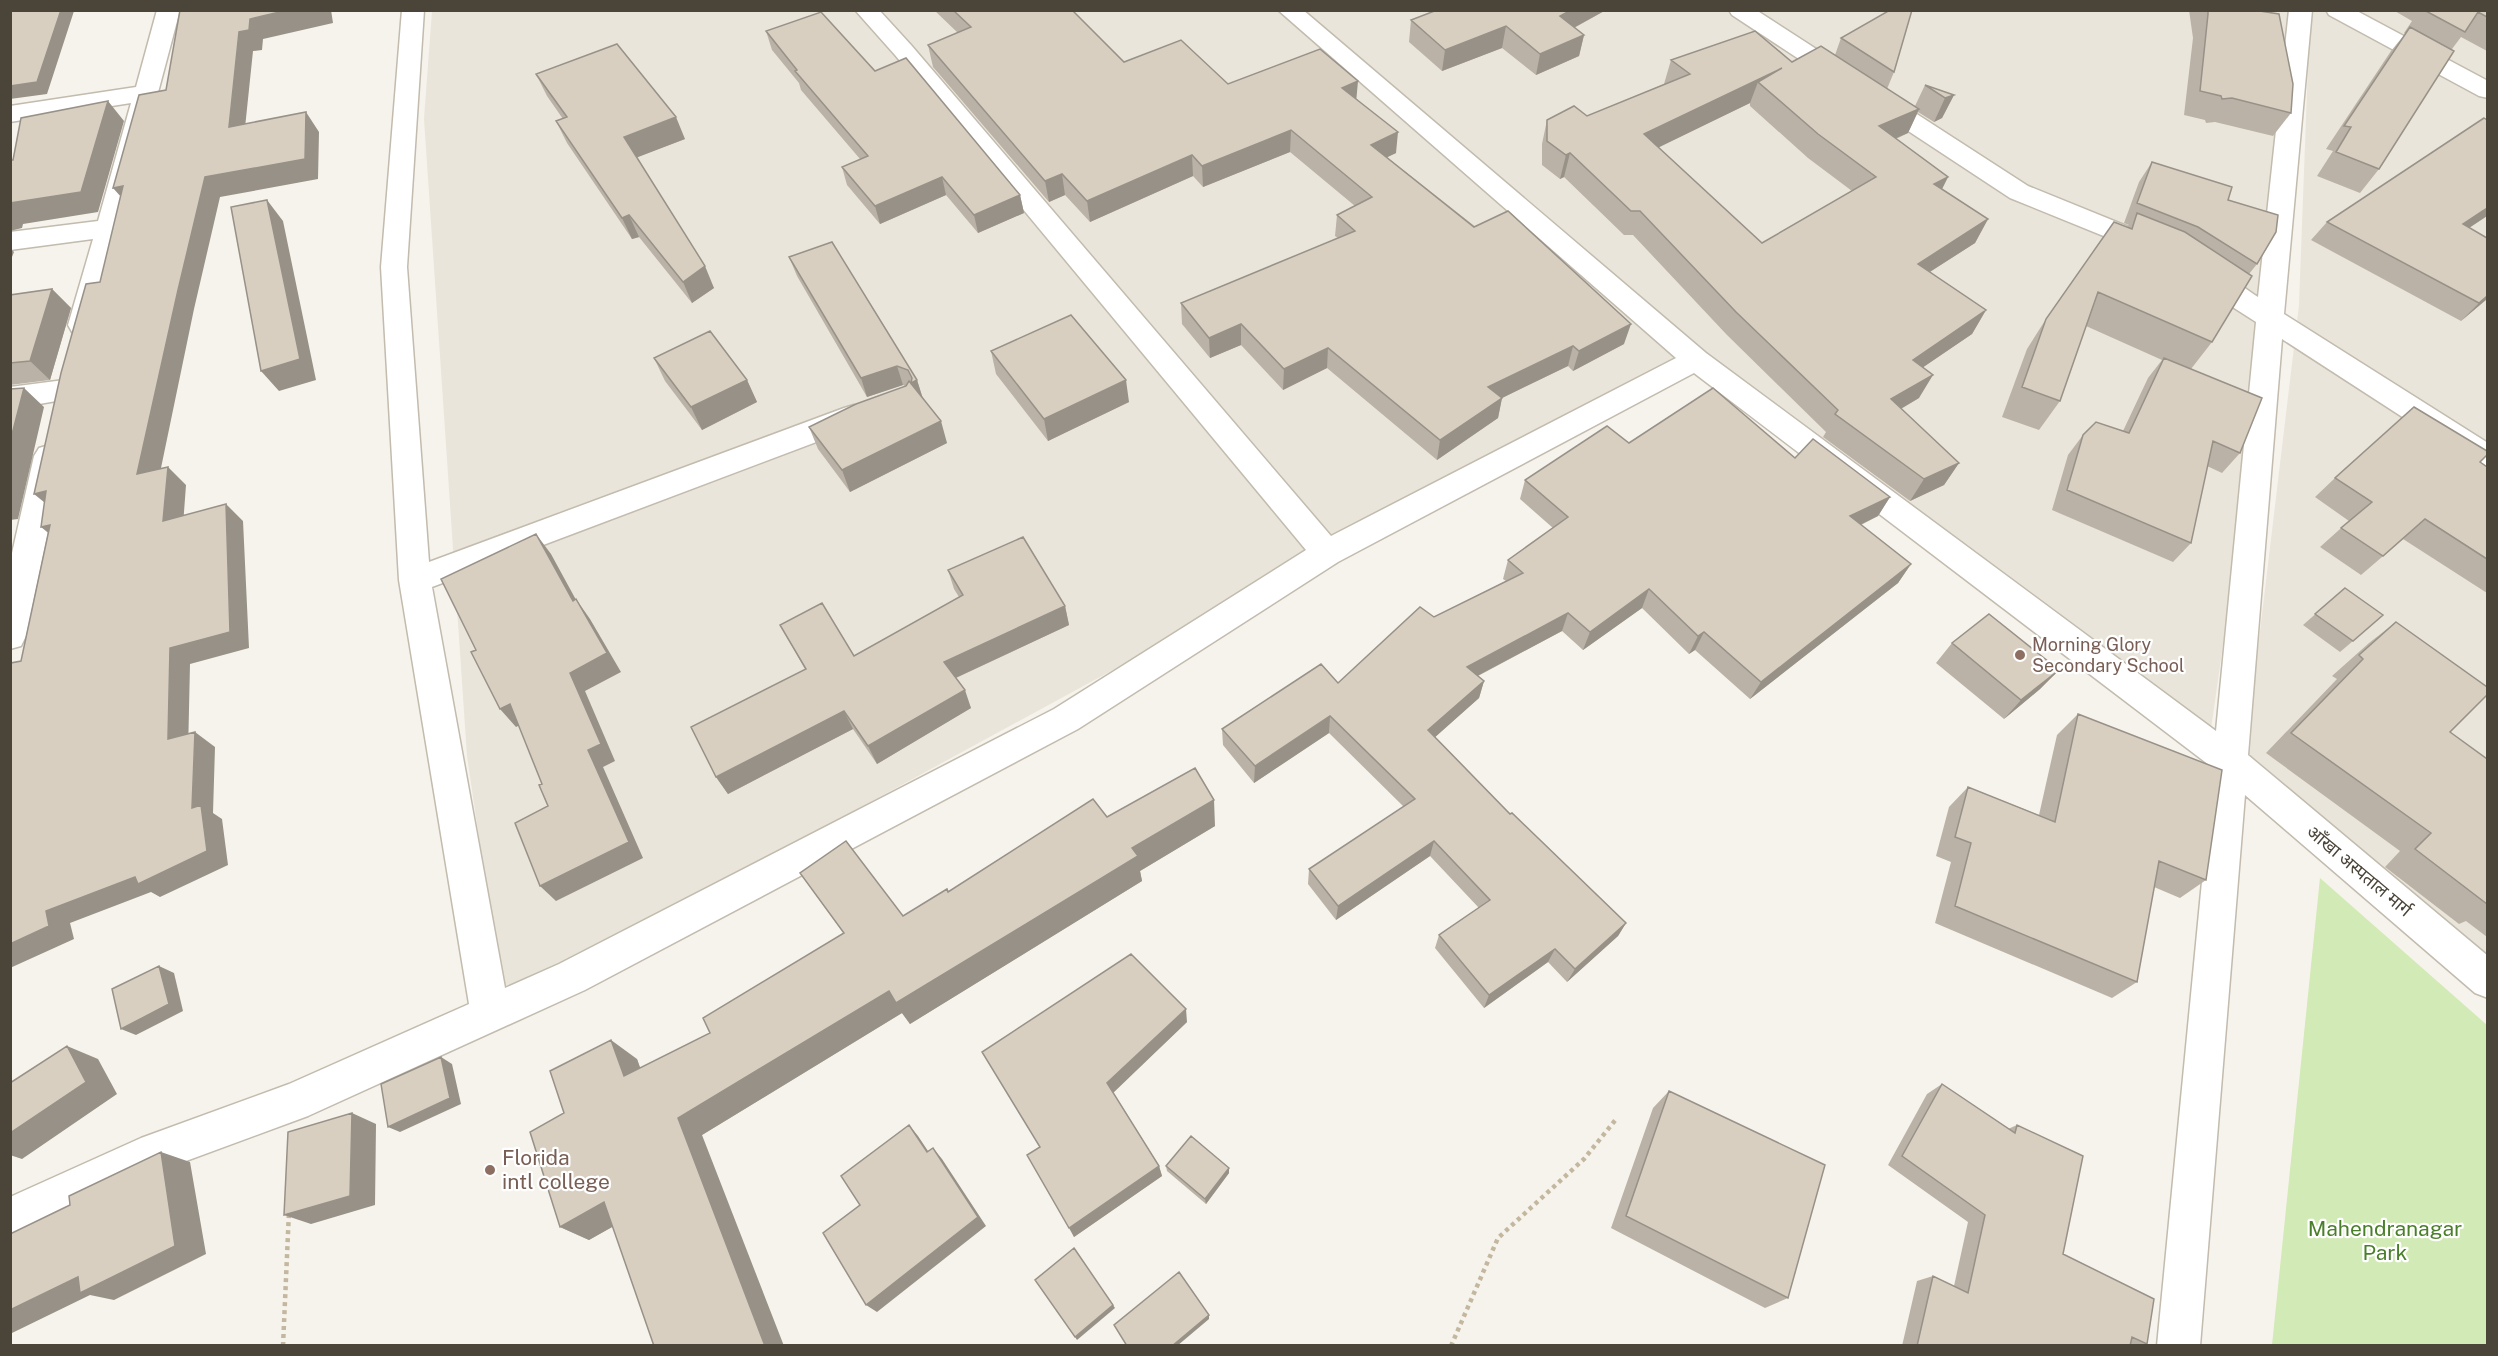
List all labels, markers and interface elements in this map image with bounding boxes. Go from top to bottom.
place label: Morning Glory Secondary School [2032,634,2184,676]
marker: Morning Glory Secondary School [2013,648,2027,662]
street label: आँखा अस्पताल मार्ग [2303,821,2417,921]
place label: Florida intl college [502,1145,610,1194]
marker: Florida intl college [483,1163,497,1177]
park label: Mahendranagar Park [2308,1216,2462,1265]

